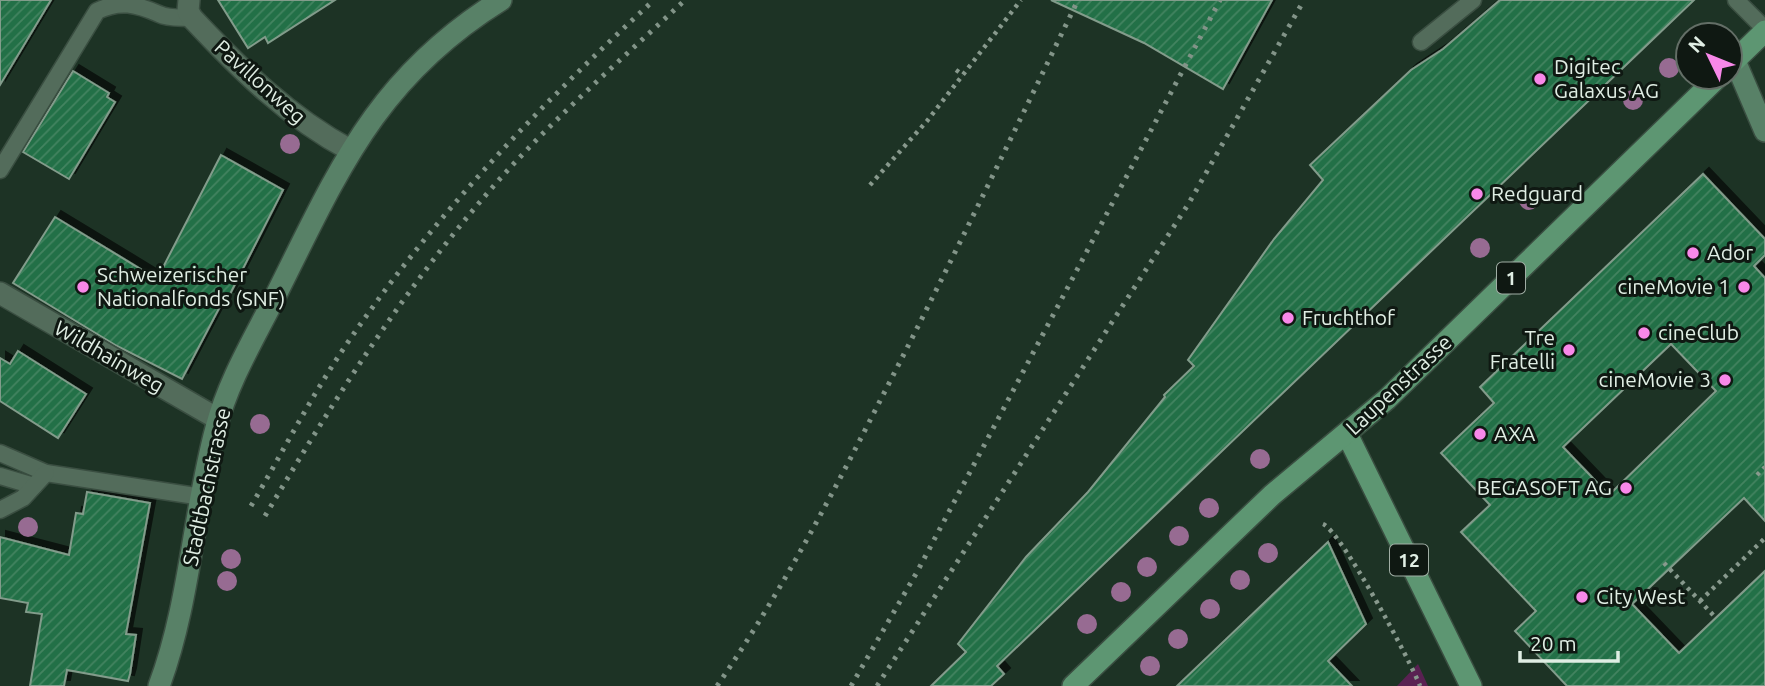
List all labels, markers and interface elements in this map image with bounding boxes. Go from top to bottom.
north arrow [1674,21,1744,91]
text: N [1684,32,1709,57]
street label: Pavillonweg [210,34,311,128]
place label: Digitec Galaxus AG [1554,54,1659,102]
marker: Digitec Galaxus AG [1532,71,1548,87]
place label: Redguard [1491,181,1583,205]
marker: Redguard [1469,186,1485,202]
place label: Ador [1707,240,1753,264]
marker: Ador [1685,245,1701,261]
place label: Schweizerischer Nationalfonds (SNF) [97,262,285,310]
road number: 1 [1497,262,1525,294]
place label: cineMovie 1 [1617,274,1730,298]
marker: Schweizerischer Nationalfonds (SNF) [75,279,91,295]
marker: cineMovie 1 [1736,279,1752,295]
place label: Fruchthof [1302,305,1396,329]
marker: Fruchthof [1280,310,1296,326]
street label: Wildhainweg [50,315,169,397]
place label: cineClub [1658,320,1739,344]
place label: Tre Fratelli [1490,325,1555,373]
marker: cineClub [1636,325,1652,341]
street label: Laupenstrasse [1341,329,1456,439]
marker: Tre Fratelli [1561,342,1577,358]
place label: cineMovie 3 [1598,367,1711,391]
marker: cineMovie 3 [1717,372,1733,388]
street label: Stadtbachstrasse [178,405,235,568]
place label: AXA [1494,421,1536,445]
marker: AXA [1472,426,1488,442]
place label: BEGASOFT AG [1477,475,1612,499]
marker: BEGASOFT AG [1618,480,1634,496]
road number: 12 [1390,544,1428,576]
place label: City West [1596,584,1685,608]
marker: City West [1574,589,1590,605]
scale bar [1520,620,1618,664]
text: 20 m [1530,631,1577,655]

